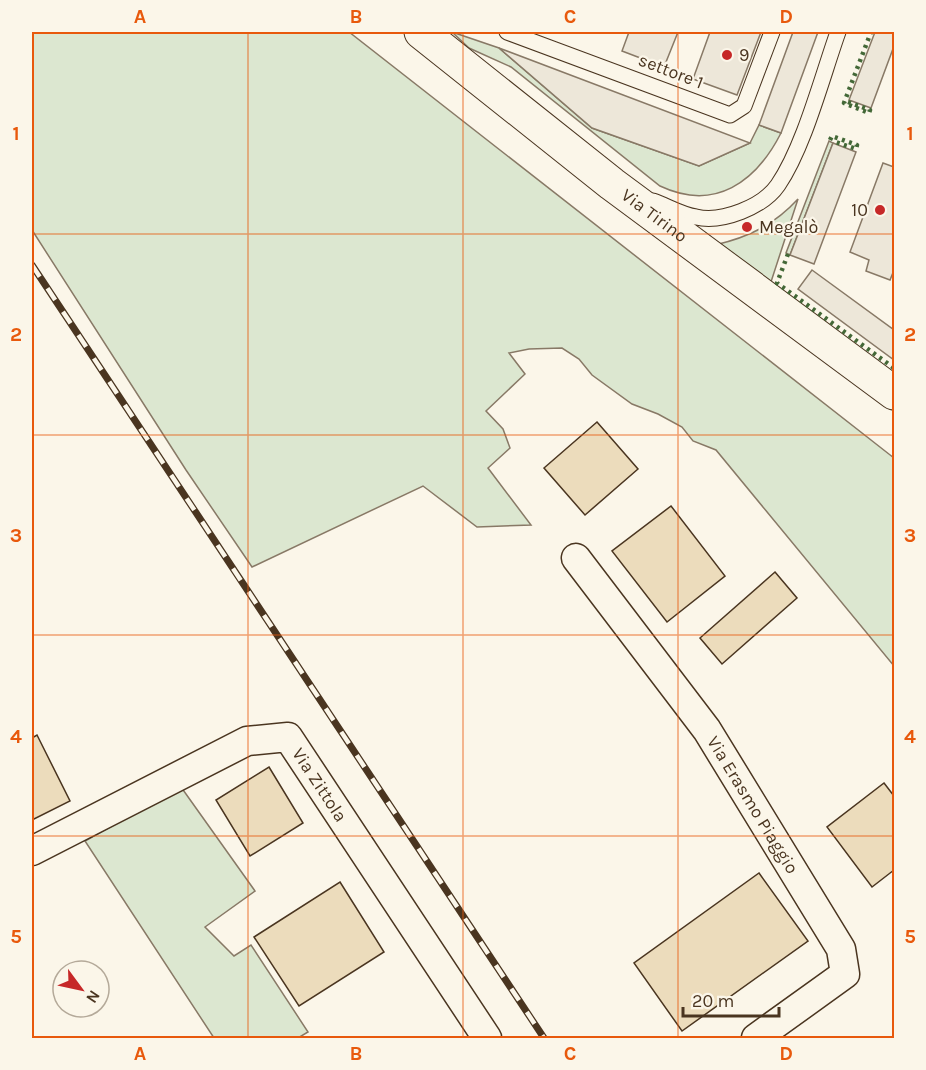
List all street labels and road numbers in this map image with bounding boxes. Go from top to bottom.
street label: settore 1 [635,49,707,93]
street label: Via Tirino [617,184,692,247]
street label: Via Erasmo Piaggio [702,732,803,878]
street label: Via Zittola [287,744,352,826]

